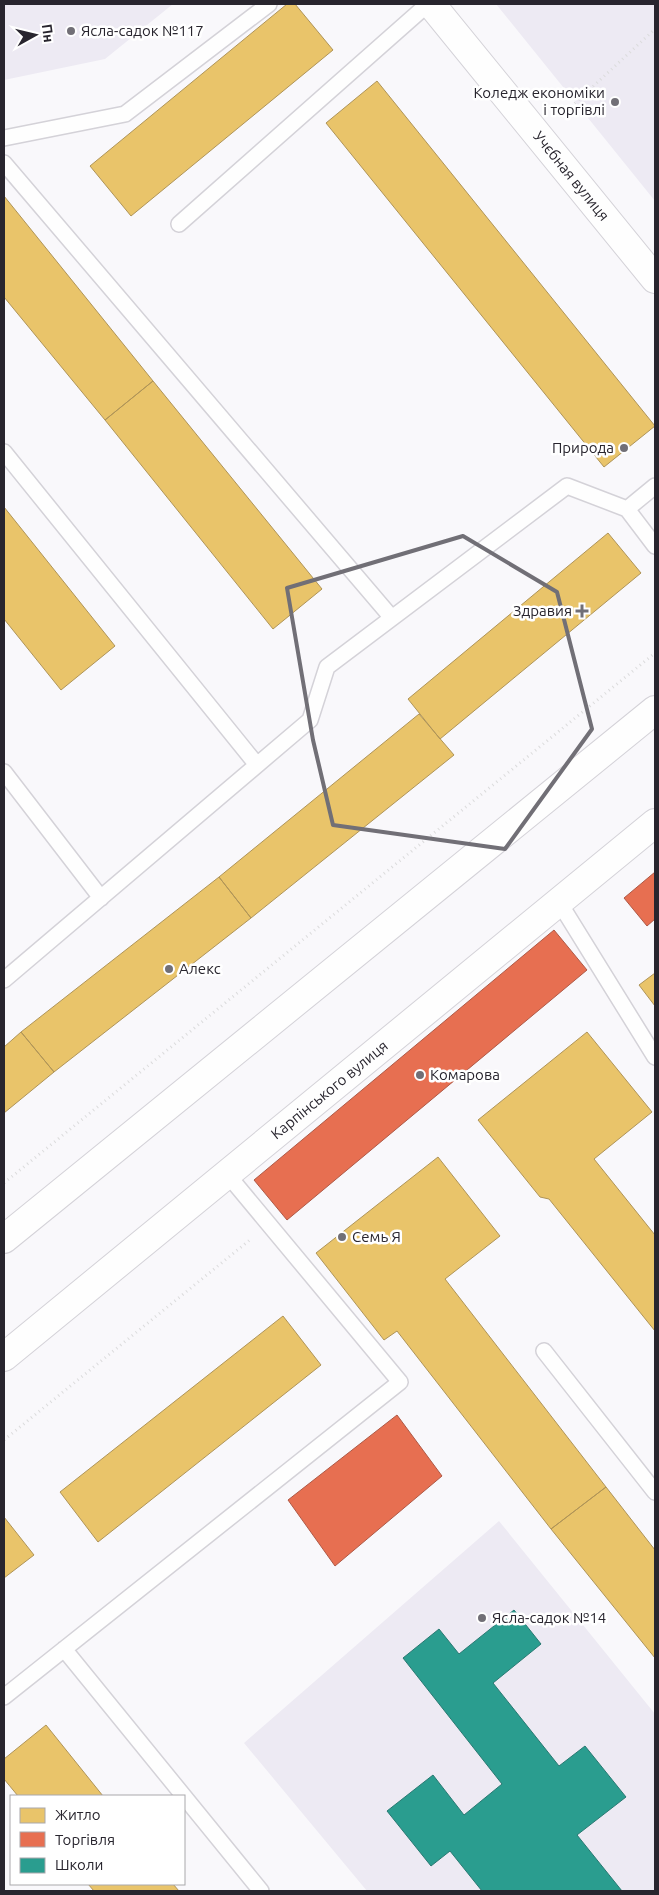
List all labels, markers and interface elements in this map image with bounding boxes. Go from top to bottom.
north arrow [10,10,60,60]
place label: Ясла-садок №117 [81,22,204,39]
text: Пн [39,23,57,43]
marker: Ясла-садок №117 [65,25,77,37]
place label: Коледж економіки і торгівлі [473,84,605,118]
marker: Коледж економіки і торгівлі [609,96,621,108]
street label: Учєбная вулиця [530,128,613,224]
place label: Природа [552,439,614,456]
marker: Природа [618,442,630,454]
place label: Здравия [513,602,572,619]
marker: Здравия [576,605,588,617]
place label: Алекс [179,960,221,977]
marker: Алекс [163,963,175,975]
street label: Карпінського вулиця [267,1037,391,1142]
place label: Комарова [430,1066,500,1083]
marker: Комарова [414,1069,426,1081]
place label: Семь Я [352,1228,401,1245]
marker: Семь Я [336,1231,348,1243]
place label: Ясла-садок №14 [492,1609,606,1626]
marker: Ясла-садок №14 [476,1612,488,1624]
legend [10,1795,185,1885]
text: Житло [55,1806,101,1823]
text: Торгівля [55,1831,115,1848]
text: Школи [55,1856,103,1873]

